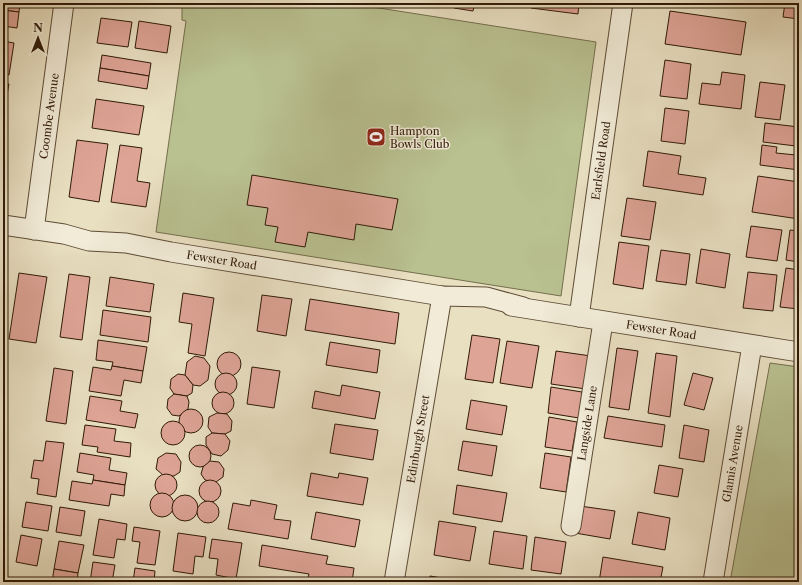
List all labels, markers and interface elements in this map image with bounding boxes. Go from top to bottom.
north arrow [18,18,58,58]
text: N [33,21,43,35]
street label: Coombe Avenue [36,72,62,160]
street label: Earlsfield Road [588,120,613,201]
place label: Hampton Bowls Club [390,124,450,151]
sports icon: Hampton Bowls Club [365,126,387,148]
street label: Fewster Road [186,248,258,273]
street label: Fewster Road [625,317,698,343]
street label: Langside Lane [574,385,600,462]
street label: Edinburgh Street [404,394,432,484]
street label: Glamis Avenue [719,424,746,503]

